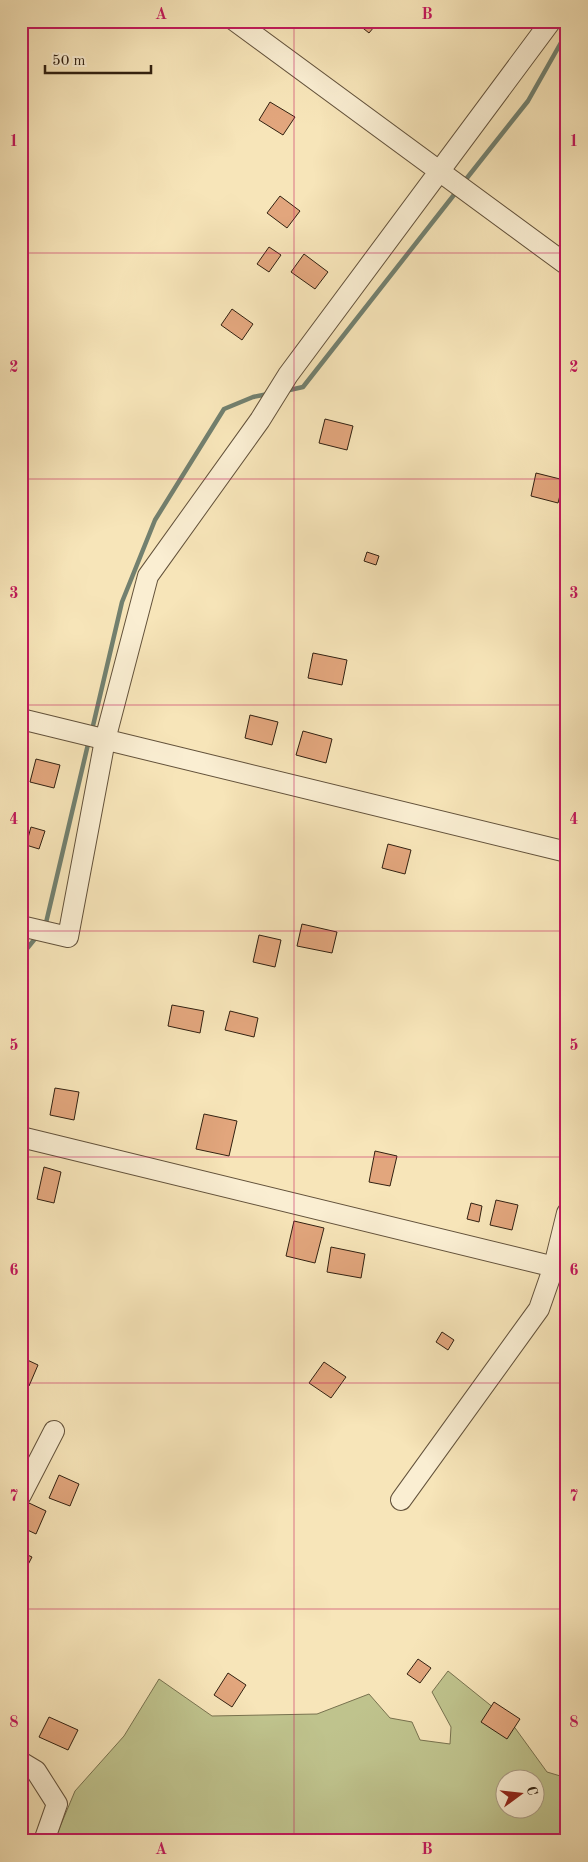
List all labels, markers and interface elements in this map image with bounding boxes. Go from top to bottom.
text: A [155,7,167,23]
text: B [421,7,433,23]
scale bar [45,42,151,74]
text: 50 m [52,54,86,69]
text: 1 [9,134,19,150]
text: 1 [569,134,579,150]
text: 2 [9,360,19,376]
text: 2 [569,360,579,376]
text: 3 [9,586,19,602]
text: 3 [569,586,579,602]
text: 4 [9,812,19,828]
text: 4 [569,812,579,828]
text: 5 [9,1038,19,1054]
text: 5 [569,1038,579,1054]
text: 6 [9,1263,19,1279]
text: 6 [569,1263,579,1279]
text: 7 [9,1489,19,1505]
text: 7 [569,1489,579,1505]
text: 8 [9,1715,19,1731]
text: 8 [569,1715,579,1731]
north arrow [496,1770,546,1820]
text: С [524,1785,540,1797]
text: A [155,1842,167,1858]
text: B [421,1842,433,1858]

